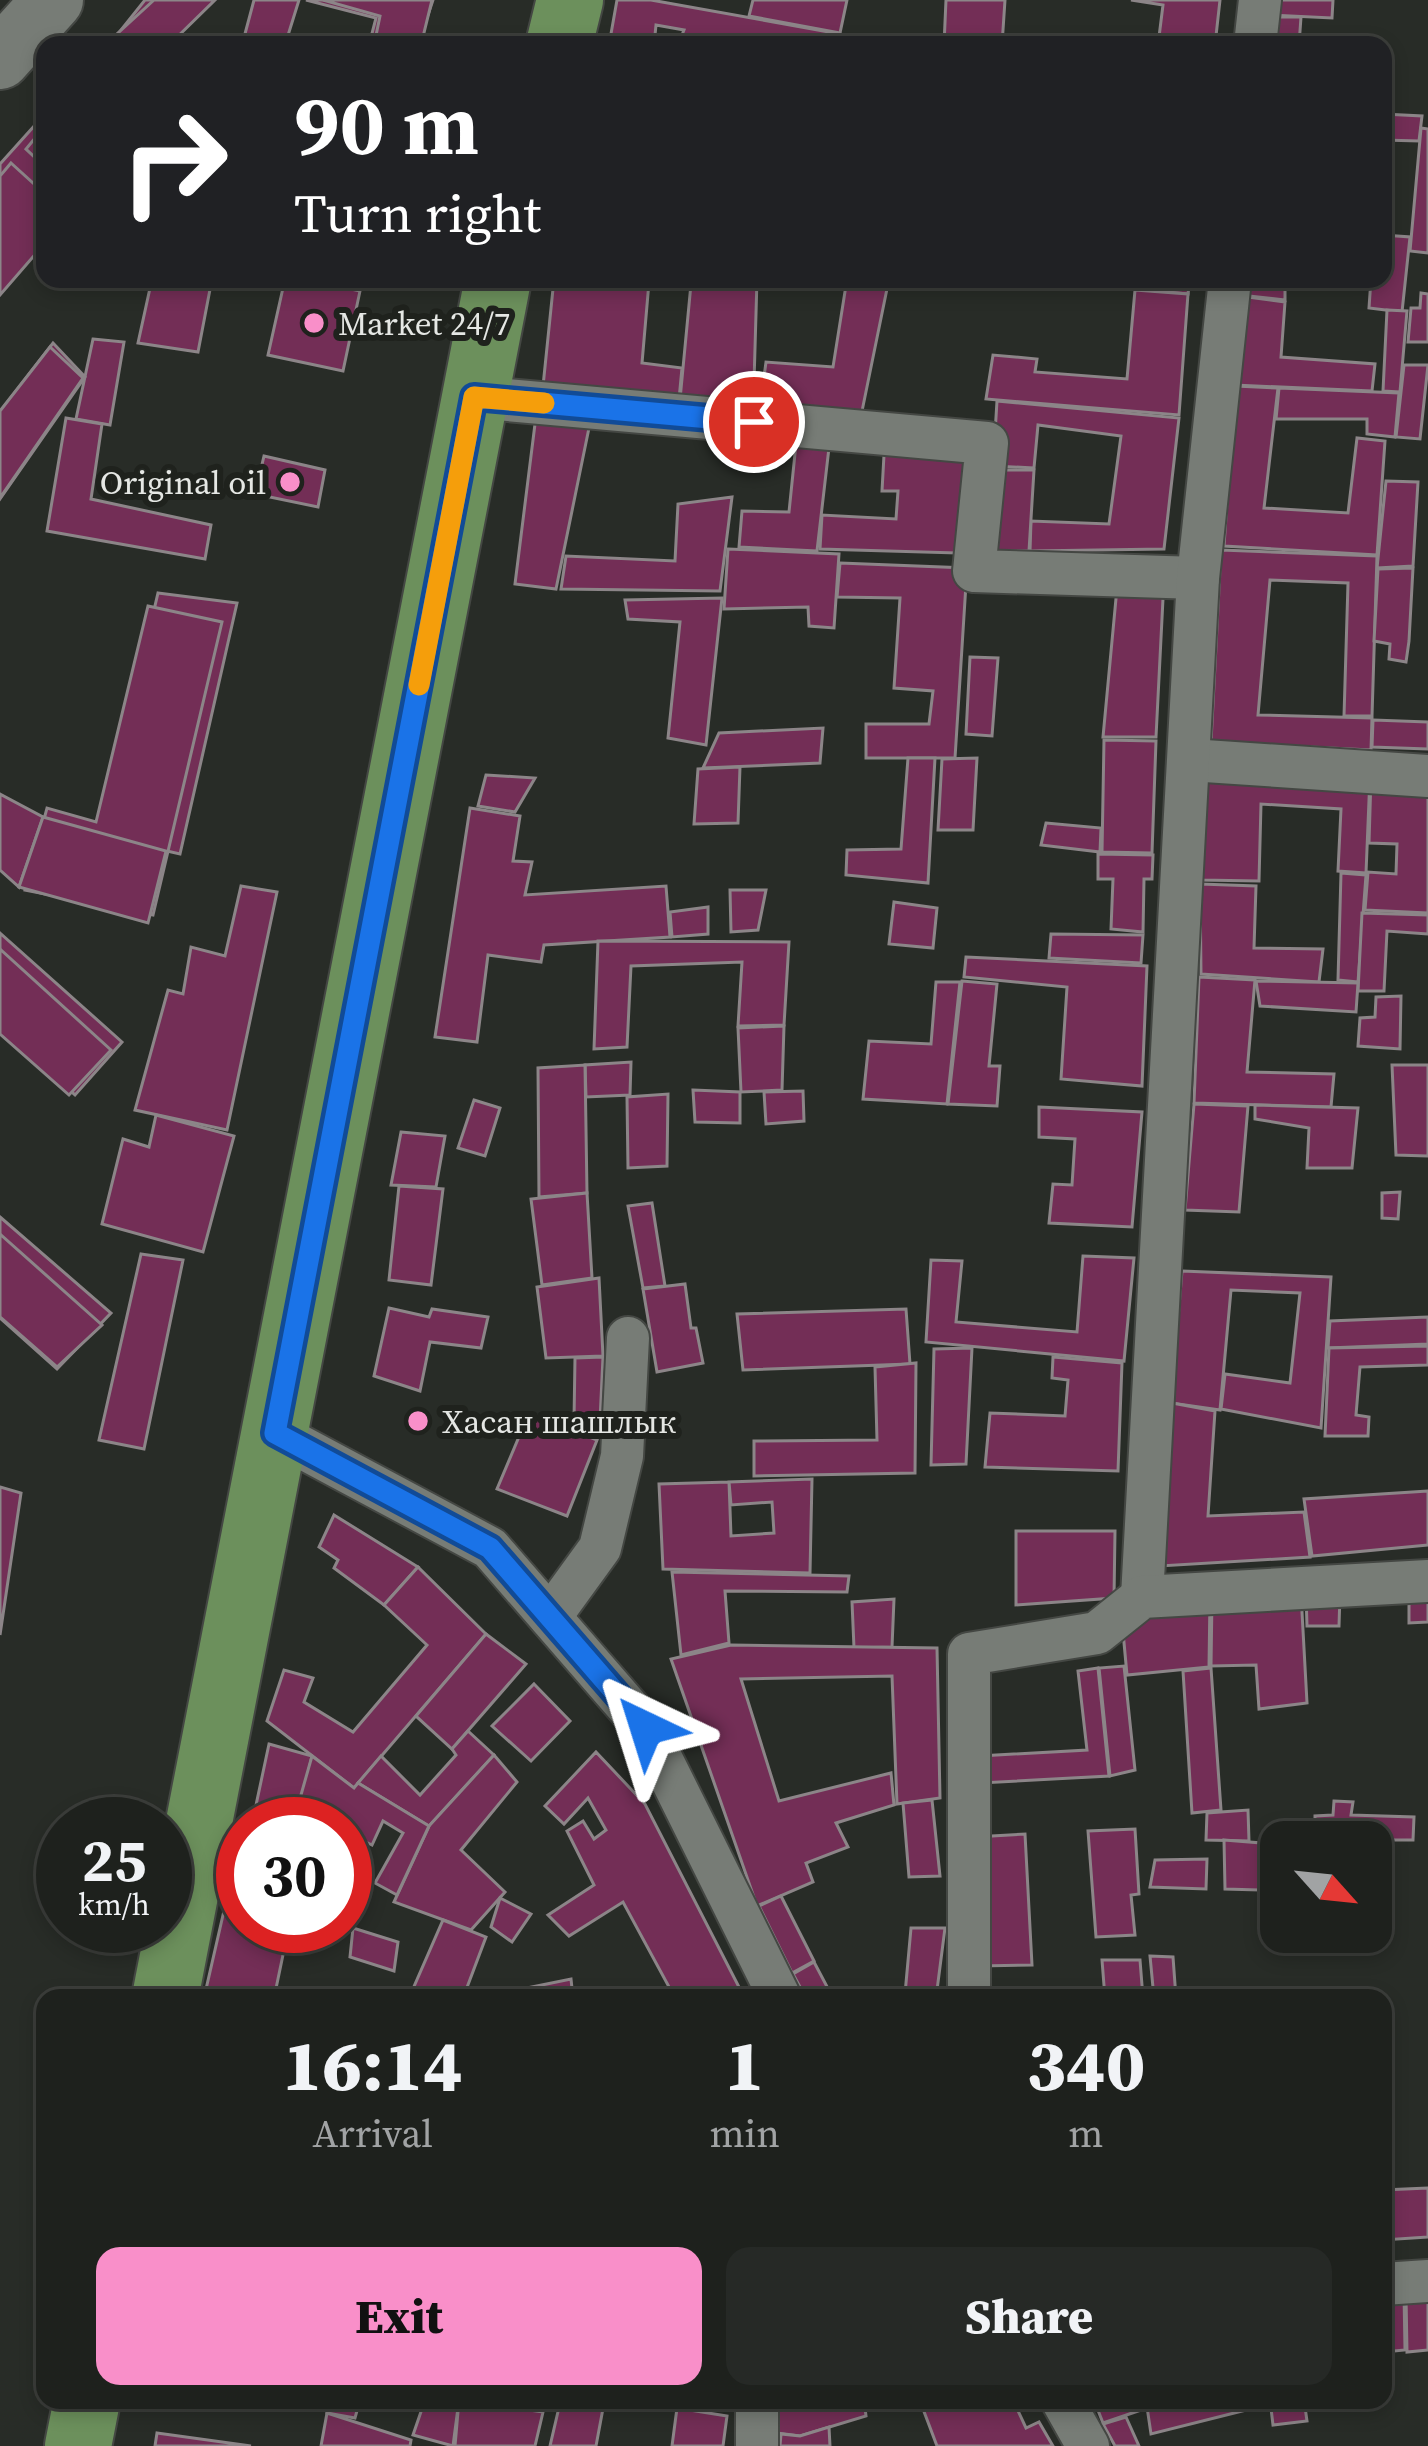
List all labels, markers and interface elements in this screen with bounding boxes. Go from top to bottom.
text: 90 m [294,67,479,182]
icon: right [96,84,252,240]
text: Turn right [294,176,541,250]
place label: Market 24/7 [338,301,510,346]
marker: Market 24/7 [301,310,327,336]
pin [703,371,805,473]
icon: arrive [721,389,787,455]
place label: Original oil [100,460,266,505]
marker: Original oil [277,469,303,495]
place label: Хасан шашлык [442,1399,676,1444]
marker: Хасан шашлык [405,1408,431,1434]
position arrow [583,1665,709,1791]
speed limit sign: 30 [216,1797,372,1953]
text: 25 [81,1819,147,1901]
north arrow [1260,1821,1392,1953]
map controls [1260,1821,1392,1953]
text: km/h [78,1884,150,1925]
text: 16:14 [283,2015,463,2114]
text: 1 [725,2015,764,2114]
text: 340 [1026,2015,1145,2114]
text: Arrival [312,2107,433,2160]
text: min [709,2107,780,2160]
text: m [1068,2107,1103,2160]
button: Exit [96,2247,702,2385]
button: Share [726,2247,1332,2385]

